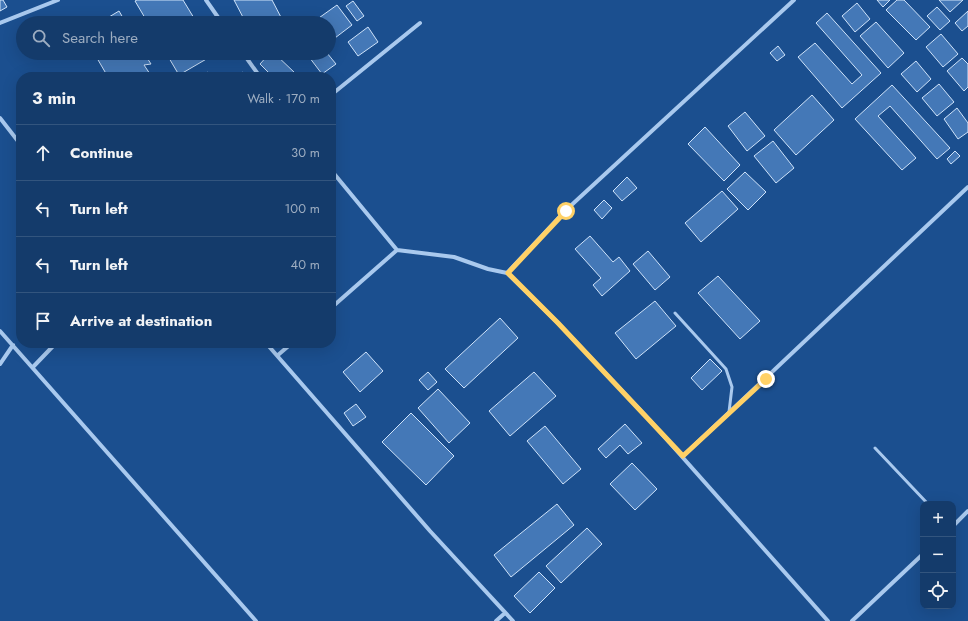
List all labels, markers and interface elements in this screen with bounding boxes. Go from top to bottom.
search box [16,16,336,60]
icon: search [30,27,52,49]
text: Search here [62,27,138,49]
text: 3 min [32,86,76,110]
text: Walk · 170 m [247,89,320,108]
icon: ahead [32,142,54,164]
text: Continue [70,142,133,164]
text: 30 m [291,143,320,162]
icon: left [32,198,54,220]
text: Turn left [70,198,128,220]
text: 100 m [285,199,320,218]
route start [557,202,575,220]
icon: left [32,254,54,276]
text: Turn left [70,254,128,276]
text: 40 m [291,255,320,274]
icon: arrive [32,310,54,332]
text: Arrive at destination [70,310,212,332]
route end [757,370,775,388]
map controls [920,501,956,609]
button: + [920,501,956,537]
button: − [920,537,956,573]
button: locate [920,573,956,609]

